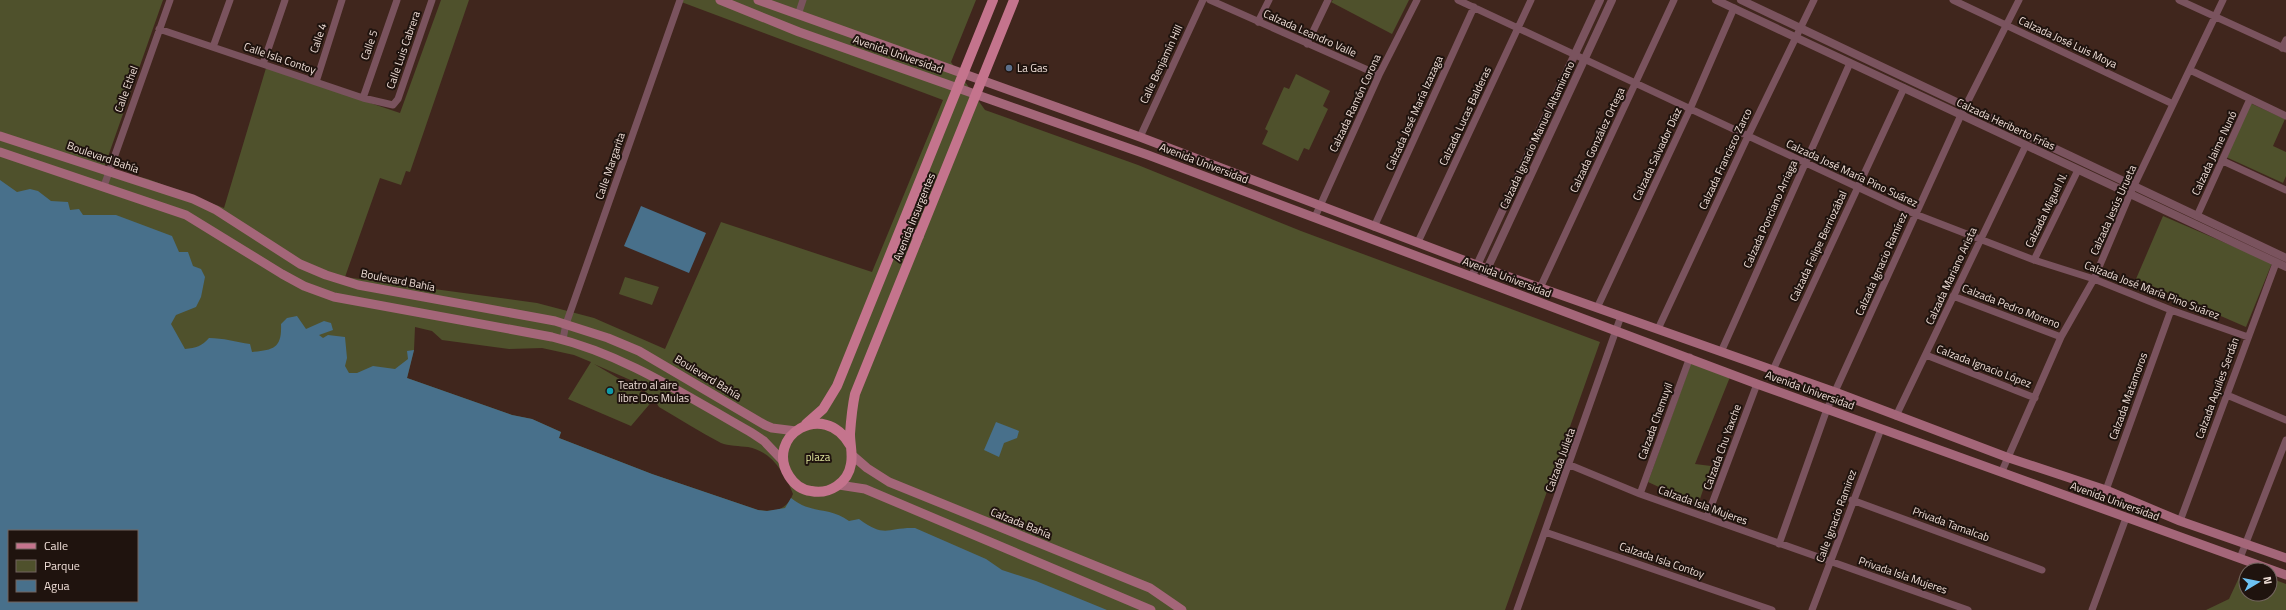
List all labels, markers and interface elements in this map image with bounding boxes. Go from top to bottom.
street label: Calzada Leandro Valle [1261,5,1360,61]
street label: Calle Luis Cabrera [382,8,424,91]
street label: Calzada José Luis Moya [2016,12,2120,72]
street label: Calle 4 [306,21,330,55]
street label: Calle Benjamín Hill [1136,22,1186,106]
street label: Calle 5 [356,28,382,62]
street label: Avenida Universidad [851,31,945,77]
street label: Calle Isla Contoy [242,38,319,78]
street label: Calzada Ramón Corona [1325,51,1385,155]
street label: Calzada José María Izazaga [1381,53,1447,173]
street label: Calzada Ignacio Manuel Altamirano [1496,58,1578,212]
place label: La Gas [1017,60,1048,76]
marker: La Gas [1004,63,1014,73]
street label: Calle Ethel [110,64,142,114]
street label: Calzada Lucas Balderas [1435,64,1495,168]
street label: Calzada González Ortega [1566,84,1629,195]
street label: Calzada Heriberto Frías [1954,94,2058,154]
street label: Calzada Salvador Díaz [1628,105,1686,203]
street label: Calzada Francisco Zarco [1695,106,1756,212]
street label: Calzada Jaime Nunó [2187,108,2241,198]
street label: Calle Margarita [591,130,629,202]
street label: Calzada José María Pino Suárez [1783,135,1921,211]
street label: Boulevard Bahía [65,137,142,177]
street label: Avenida Universidad [1157,139,1251,187]
street label: Calzada Ponciano Arriaga [1739,157,1801,271]
street label: Calzada Jesús Urueta [2086,162,2140,258]
street label: Avenida Insurgentes [889,170,939,264]
street label: Calzada Miguel N. [2021,170,2071,250]
street label: Calzada Felipe Berriozábal [1785,188,1851,304]
street label: Calzada Ignacio Ramírez [1851,210,1911,318]
street label: Calzada Mariano Arista [1921,224,1981,327]
street label: Avenida Universidad [1460,253,1554,301]
street label: Calzada José María Pino Suárez [2082,257,2222,323]
street label: Boulevard Bahía [360,265,437,295]
street label: Calzada Pedro Moreno [1960,280,2063,332]
street label: Calzada Aquiles Serdán [2191,335,2243,441]
street label: Calzada Ignacio López [1934,340,2034,392]
street label: Calzada Matamoros [2105,350,2151,442]
street label: Boulevard Bahía [672,351,745,403]
street label: Avenida Universidad [1763,366,1857,414]
place label: Teatro al aire libre Dos Mulas [618,377,689,406]
street label: Calzada Chemuyil [1634,380,1676,462]
marker: Teatro al aire libre Dos Mulas [605,386,615,396]
street label: Calzada Chu Yaxche [1699,401,1745,492]
street label: Calzada Julieta [1541,425,1579,494]
park label: plaza [806,449,831,465]
street label: Calle Ignacio Ramirez [1812,467,1860,565]
street label: Avenida Universidad [2068,477,2162,525]
street label: Calzada Isla Mujeres [1656,481,1750,529]
street label: Privada Tamalcab [1910,503,1992,545]
street label: Calzada Bahía [988,504,1054,543]
legend [8,530,138,602]
text: Calle [44,536,68,555]
street label: Calzada Isla Contoy [1617,538,1707,582]
street label: Privada Isla Mujeres [1856,552,1950,598]
text: Parque [44,556,80,575]
north arrow [2238,562,2278,602]
text: N [2259,575,2276,585]
text: Agua [44,576,70,595]

